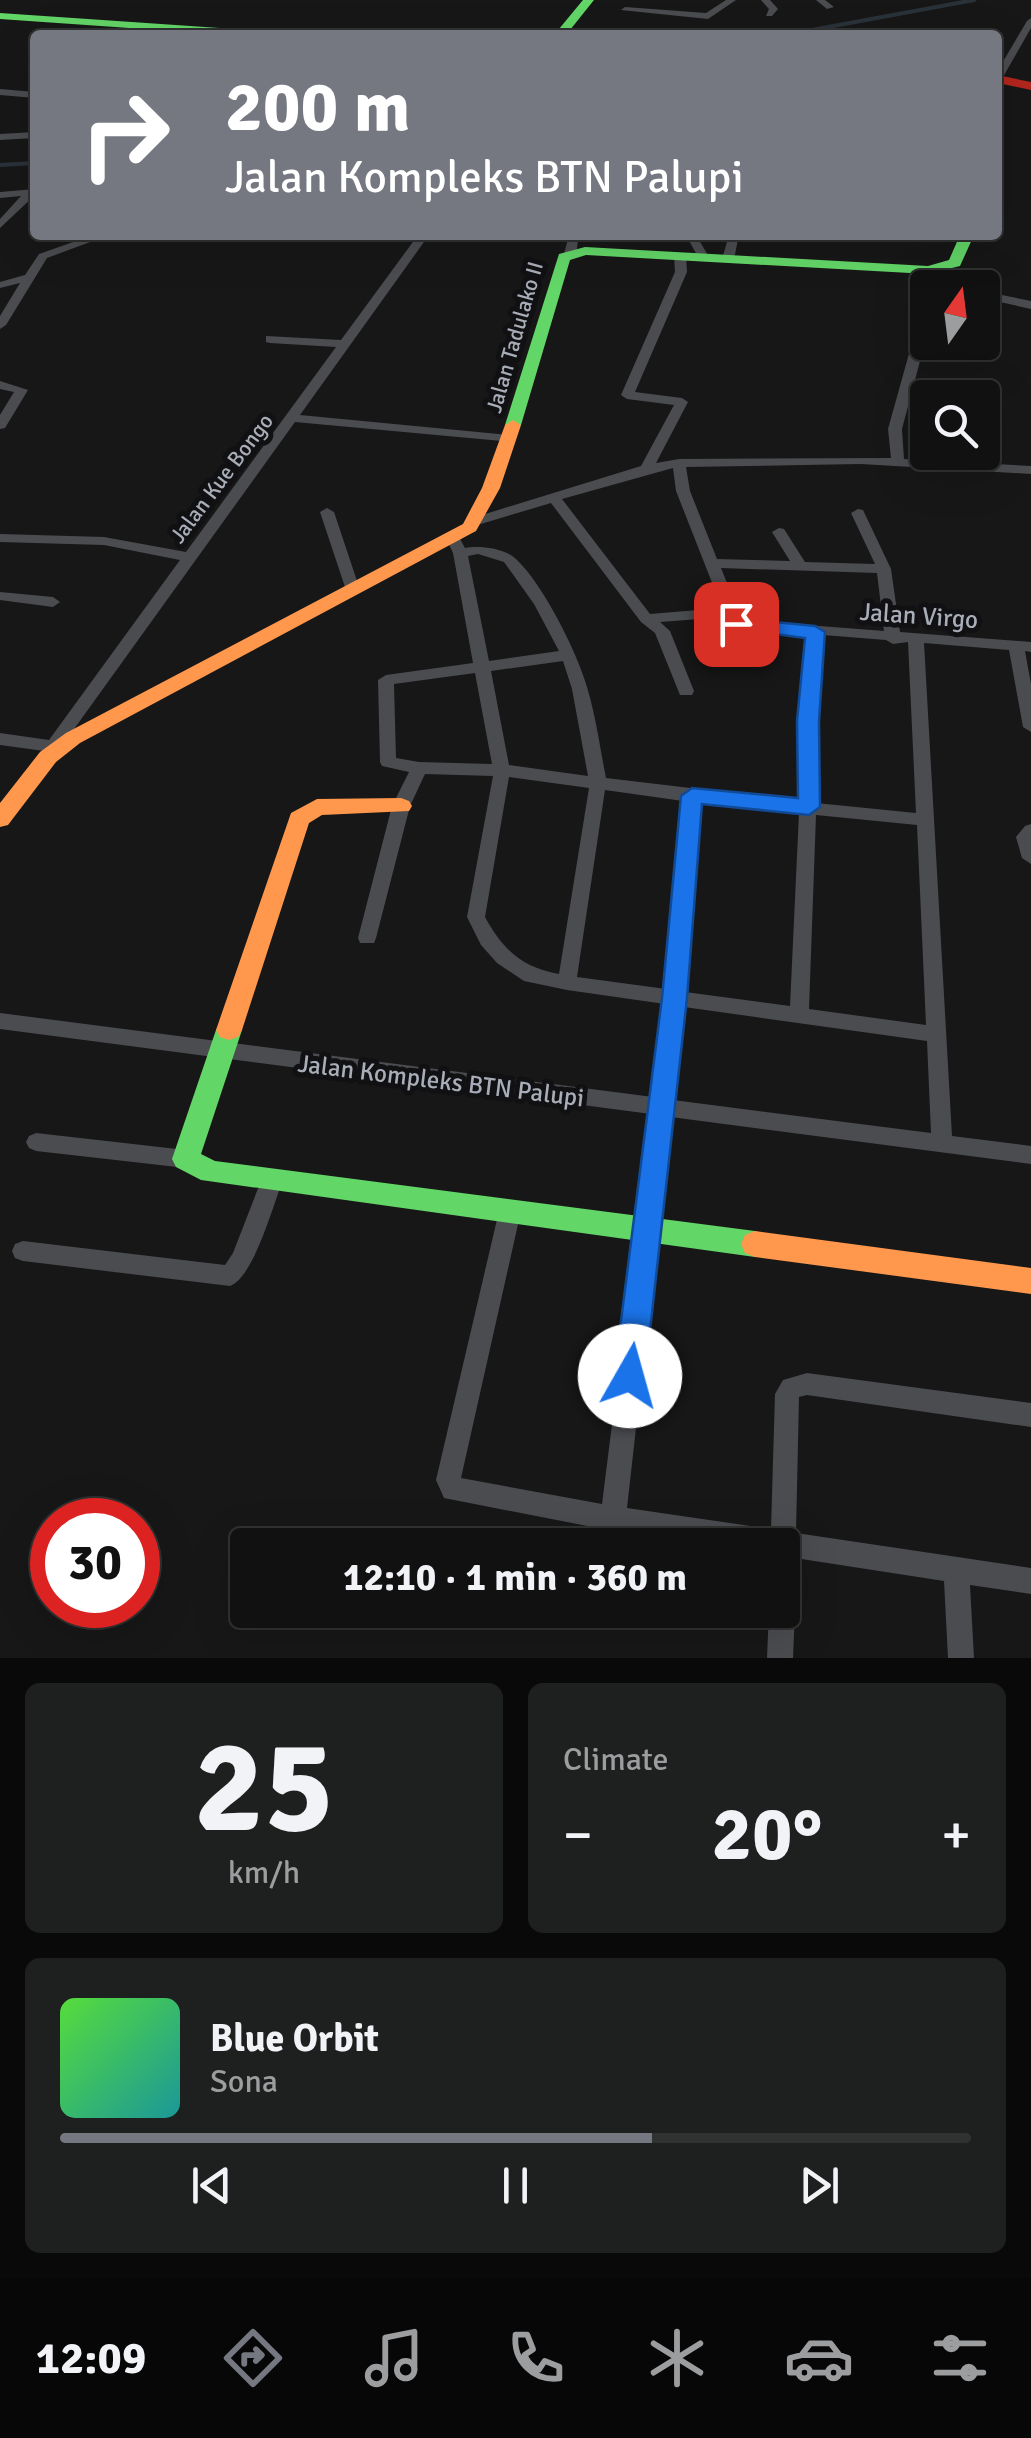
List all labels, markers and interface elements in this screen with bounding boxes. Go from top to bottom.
text: 200 m [225,64,410,150]
icon: right [60,70,190,200]
text: Jalan Kompleks BTN Palupi [225,150,744,205]
street label: Jalan Tadulako II [480,258,549,416]
north arrow [910,270,1000,360]
map controls [910,270,1000,470]
button: search [910,380,1000,470]
street label: Jalan Kue Bongo [164,408,279,548]
pin [694,582,779,667]
street label: Jalan Virgo [859,596,979,635]
icon: arrive [709,597,764,652]
street label: Jalan Kompleks BTN Palupi [296,1048,586,1113]
position arrow [578,1324,682,1428]
speed limit sign: 30 [30,1498,160,1628]
text: 12:10 · 1 min · 360 m [343,1554,687,1601]
text: 25 [194,1708,334,1868]
text: Climate [563,1740,669,1779]
text: 20° [712,1788,823,1881]
text: − [563,1801,593,1869]
text: + [941,1801,971,1869]
text: km/h [228,1853,300,1892]
text: Blue Orbit [210,2015,379,2062]
text: Sona [210,2062,278,2101]
icon: previous [184,2158,239,2213]
icon: pause [488,2158,543,2213]
icon: next [792,2158,847,2213]
icon: directions [218,2323,288,2393]
icon: music [359,2323,429,2393]
icon: phone [501,2323,571,2393]
icon: climate [642,2323,712,2393]
icon: car [784,2323,854,2393]
icon: filters [925,2323,995,2393]
text: 12:09 [36,2331,146,2386]

